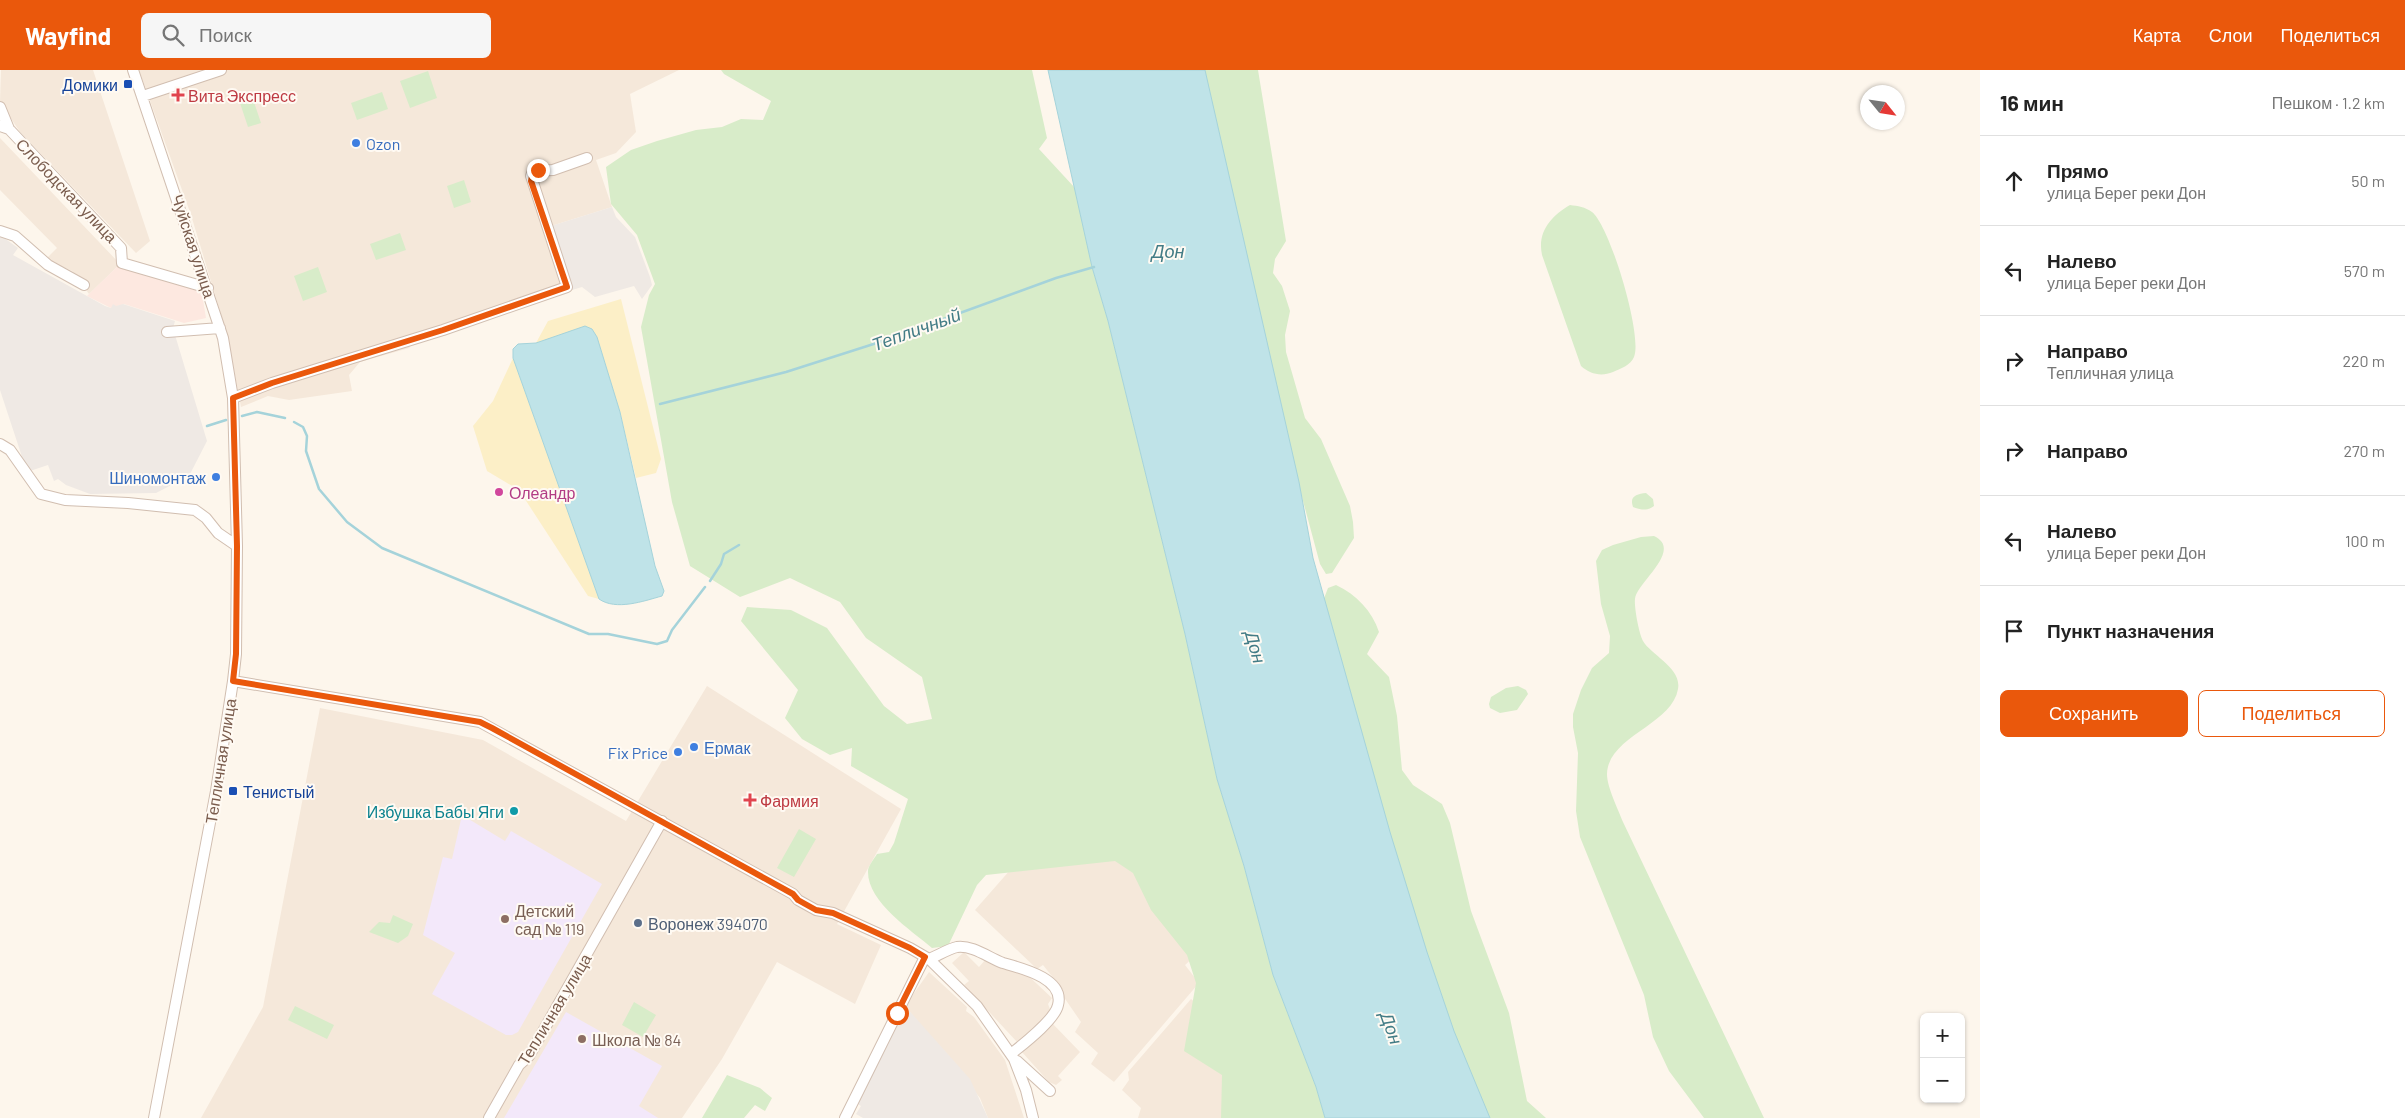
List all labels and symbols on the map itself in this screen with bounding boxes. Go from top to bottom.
place label: Домики [62,75,118,94]
marker: Домики [122,78,134,90]
north arrow [1860,85,1905,130]
place label: Вита Экспресс [188,86,296,105]
marker: Вита Экспресс [172,89,184,101]
street label: Слободская улица [13,134,122,246]
place label: Ozon [366,134,400,153]
marker: Ozon [350,137,362,149]
route end [527,159,550,182]
street label: Чуйская улица [168,192,220,300]
water label: Дон [1150,240,1184,262]
water label: Тепличный [869,303,963,355]
place label: Шиномонтаж [109,468,206,487]
marker: Шиномонтаж [210,471,222,483]
place label: Олеандр [509,483,576,502]
marker: Олеандр [493,486,505,498]
water label: Дон [1240,626,1271,666]
street label: Тепличная улица [201,697,239,825]
place label: Ермак [704,738,751,757]
marker: Ермак [688,741,700,753]
place label: Fix Price [608,743,668,762]
marker: Fix Price [672,746,684,758]
place label: Тенистый [243,782,314,801]
marker: Тенистый [227,785,239,797]
place label: Фармия [760,791,819,810]
marker: Фармия [744,794,756,806]
place label: Избушка Бабы Яги [367,802,504,821]
marker: Избушка Бабы Яги [508,805,520,817]
place label: Детский сад № 119 [515,901,584,938]
marker: Детский сад № 119 [499,913,511,925]
place label: Воронеж 394070 [648,914,768,933]
marker: Воронеж 394070 [632,917,644,929]
street label: Тепличная улица [513,950,595,1068]
route start [886,1002,909,1025]
water label: Дон [1375,1007,1408,1047]
place label: Школа № 84 [592,1030,681,1049]
marker: Школа № 84 [576,1033,588,1045]

